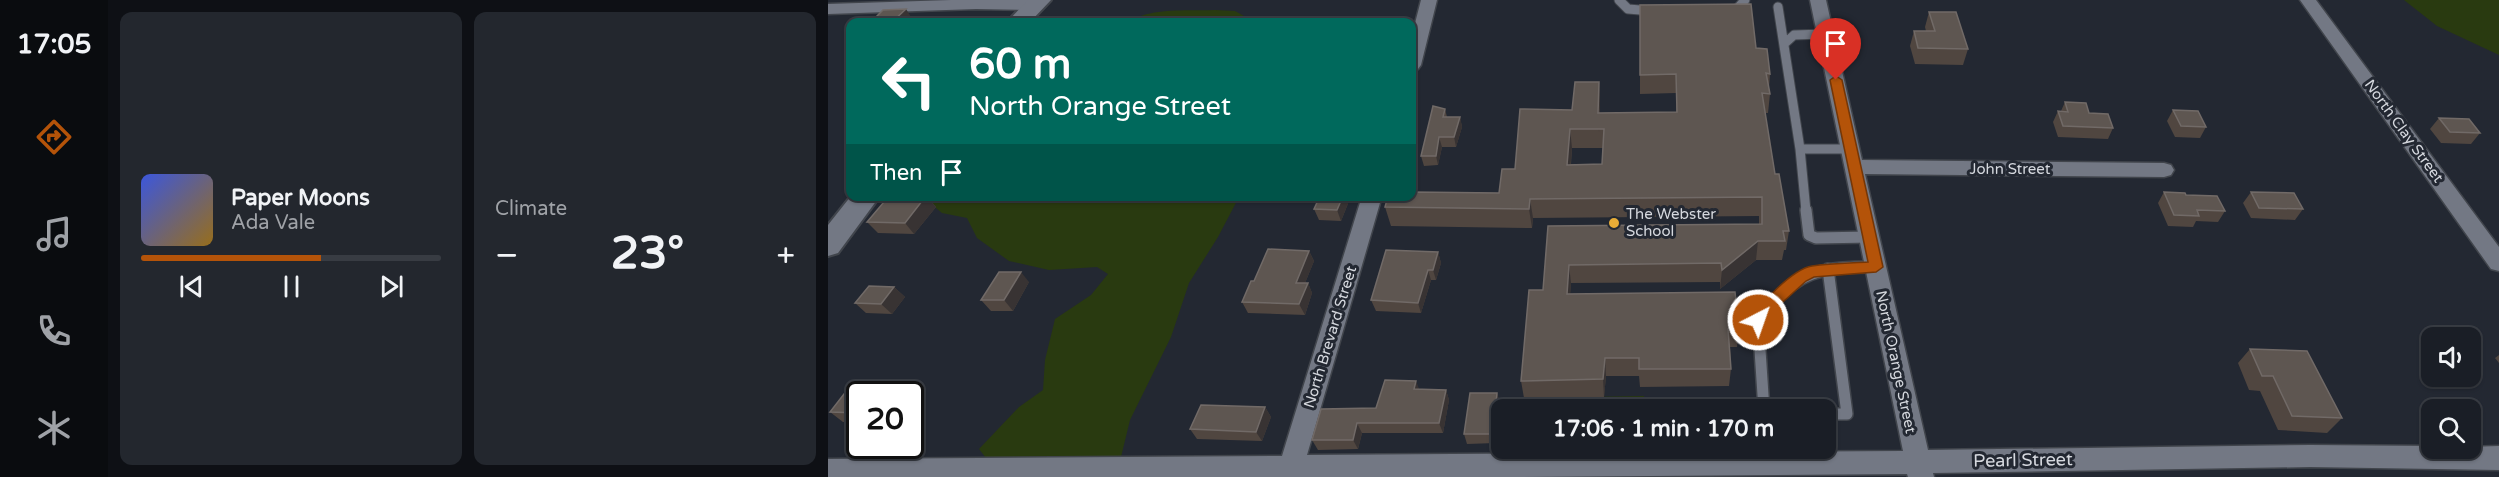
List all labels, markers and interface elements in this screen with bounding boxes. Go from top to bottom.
pin [1810,18,1861,80]
icon: arrive [1819,27,1852,60]
text: 17:05 [17,28,91,61]
text: 60 m [969,39,1071,90]
icon: left [870,42,948,120]
street label: North Clay Street [2361,76,2448,186]
text: North Orange Street [969,90,1231,123]
icon: directions [33,116,75,158]
icon: arrive [935,156,968,189]
text: Then [870,160,923,186]
street label: John Street [1969,160,2051,178]
text: Paper Moons [231,185,370,211]
text: Climate [495,197,567,221]
place label: The Webster School [1626,205,1716,240]
text: Ada Vale [231,211,315,235]
icon: music [33,213,75,255]
marker: The Webster School [1607,216,1621,230]
text: 23° [611,227,684,281]
text: − [495,236,519,275]
text: + [776,236,795,275]
street label: North Brevard Street [1300,263,1360,410]
icon: previous [175,270,208,303]
icon: pause [275,270,308,303]
icon: next [375,270,408,303]
position arrow [1726,288,1790,352]
street label: North Orange Street [1872,289,1920,435]
icon: phone [33,310,75,352]
map controls [2421,327,2481,459]
button: sound [2421,327,2481,387]
speed limit sign: 20 [846,381,924,459]
button: search [2421,399,2481,459]
icon: climate [33,407,75,449]
text: 17:06 · 1 min · 170 m [1553,416,1774,442]
street label: Pearl Street [1973,448,2073,472]

